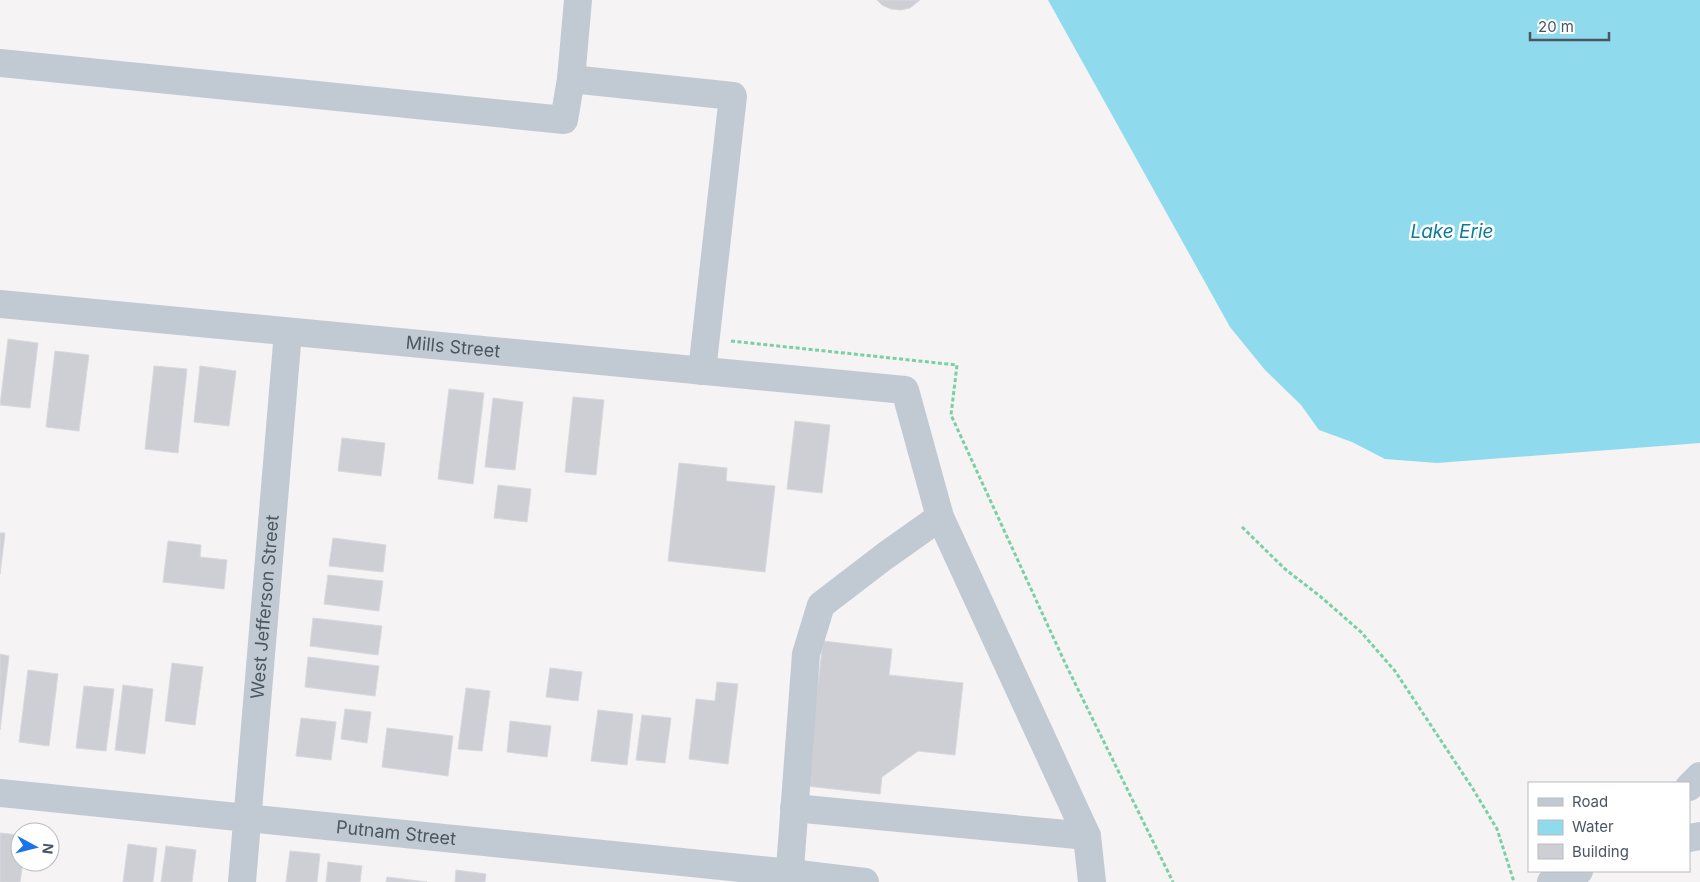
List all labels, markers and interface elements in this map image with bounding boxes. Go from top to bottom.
scale bar [1530,10,1609,42]
text: 20 m [1538,17,1574,36]
water label: Lake Erie [1410,220,1494,243]
street label: Mills Street [405,332,501,361]
street label: West Jefferson Street [246,514,283,700]
legend [1528,782,1690,872]
text: Road [1572,792,1608,811]
street label: Putnam Street [335,816,457,849]
text: Water [1572,817,1614,836]
north arrow [10,822,60,872]
text: N [39,842,57,855]
text: Building [1572,842,1629,861]

